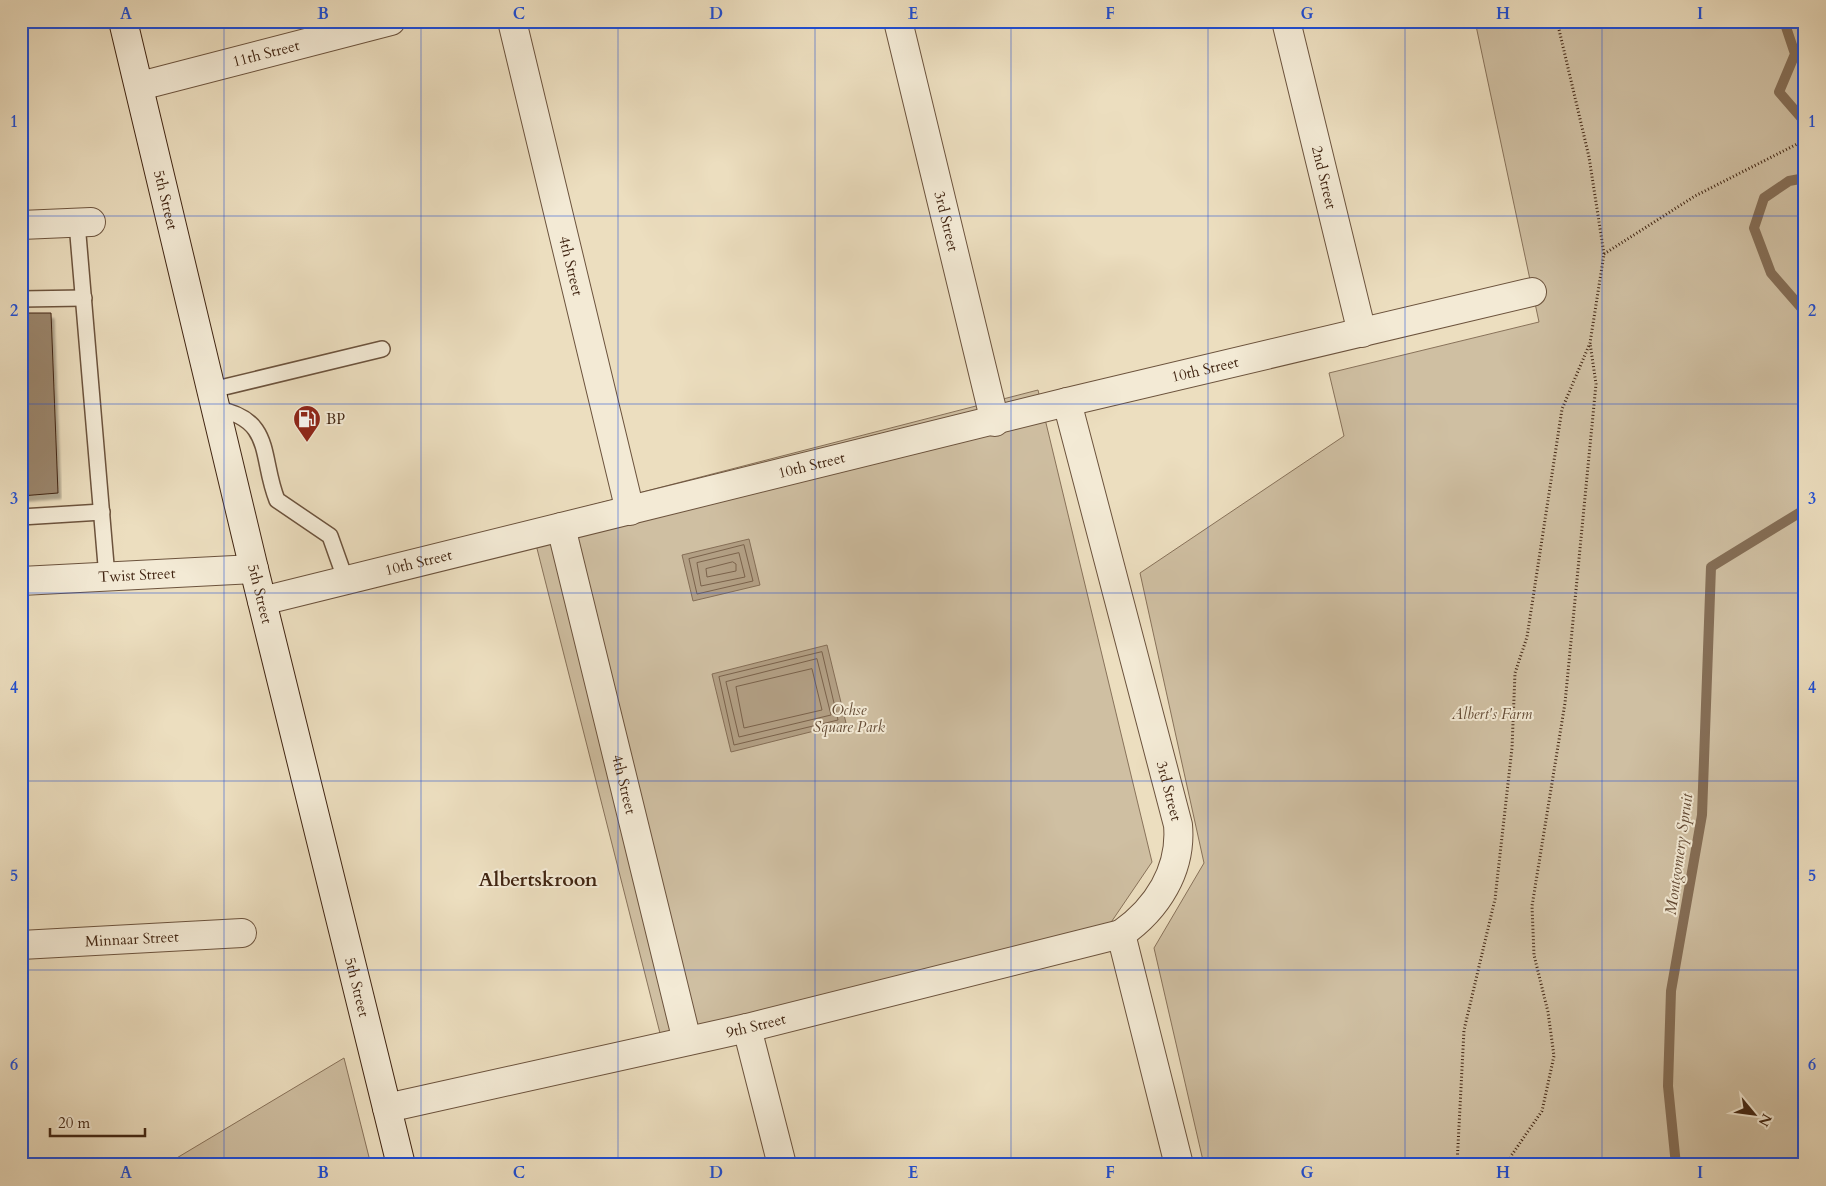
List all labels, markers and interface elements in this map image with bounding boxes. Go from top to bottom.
text: A [120,3,132,25]
text: B [317,3,329,25]
text: C [513,3,525,25]
text: D [709,3,723,25]
text: E [908,3,918,25]
text: F [1105,3,1115,25]
text: G [1300,3,1314,25]
text: H [1496,3,1510,25]
text: I [1697,3,1703,25]
street label: 11th Street [230,35,302,72]
text: 1 [10,111,18,133]
text: 1 [1808,111,1816,133]
street label: 2nd Street [1307,144,1341,211]
street label: 5th Street [149,168,183,232]
street label: 3rd Street [930,189,963,254]
street label: 4th Street [554,234,588,298]
text: 2 [10,300,18,322]
text: 2 [1808,300,1816,322]
street label: 10th Street [1169,352,1241,387]
fuel station icon: BP [292,404,322,443]
place label: BP [326,409,345,429]
street label: 10th Street [776,447,847,483]
text: 3 [10,488,18,510]
text: 3 [1808,488,1816,510]
street label: 10th Street [383,544,454,580]
street label: 5th Street [243,562,277,626]
street label: Twist Street [98,563,176,587]
text: 4 [10,677,18,699]
text: 4 [1808,677,1816,699]
park label: Ochse Square Park [813,700,885,737]
park label: Albert's Farm [1451,704,1533,724]
street label: 4th Street [607,752,641,817]
street label: 3rd Street [1152,759,1187,823]
water label: Montgomery Spruit [1660,792,1698,916]
text: 5 [10,865,18,887]
text: 5 [1808,865,1816,887]
district label: Albertskroon [479,866,598,893]
street label: Minnaar Street [84,926,180,952]
street label: 5th Street [340,955,374,1019]
street label: 9th Street [724,1009,788,1042]
text: 6 [10,1054,18,1076]
text: 6 [1808,1054,1816,1076]
north arrow [1728,1088,1778,1138]
scale bar [50,1106,145,1138]
text: N [1754,1110,1776,1130]
text: 20 m [58,1113,90,1133]
text: A [120,1162,132,1184]
text: B [317,1162,329,1184]
text: C [513,1162,525,1184]
text: D [709,1162,723,1184]
text: E [908,1162,918,1184]
text: F [1105,1162,1115,1184]
text: G [1300,1162,1314,1184]
text: H [1496,1162,1510,1184]
text: I [1697,1162,1703,1184]

